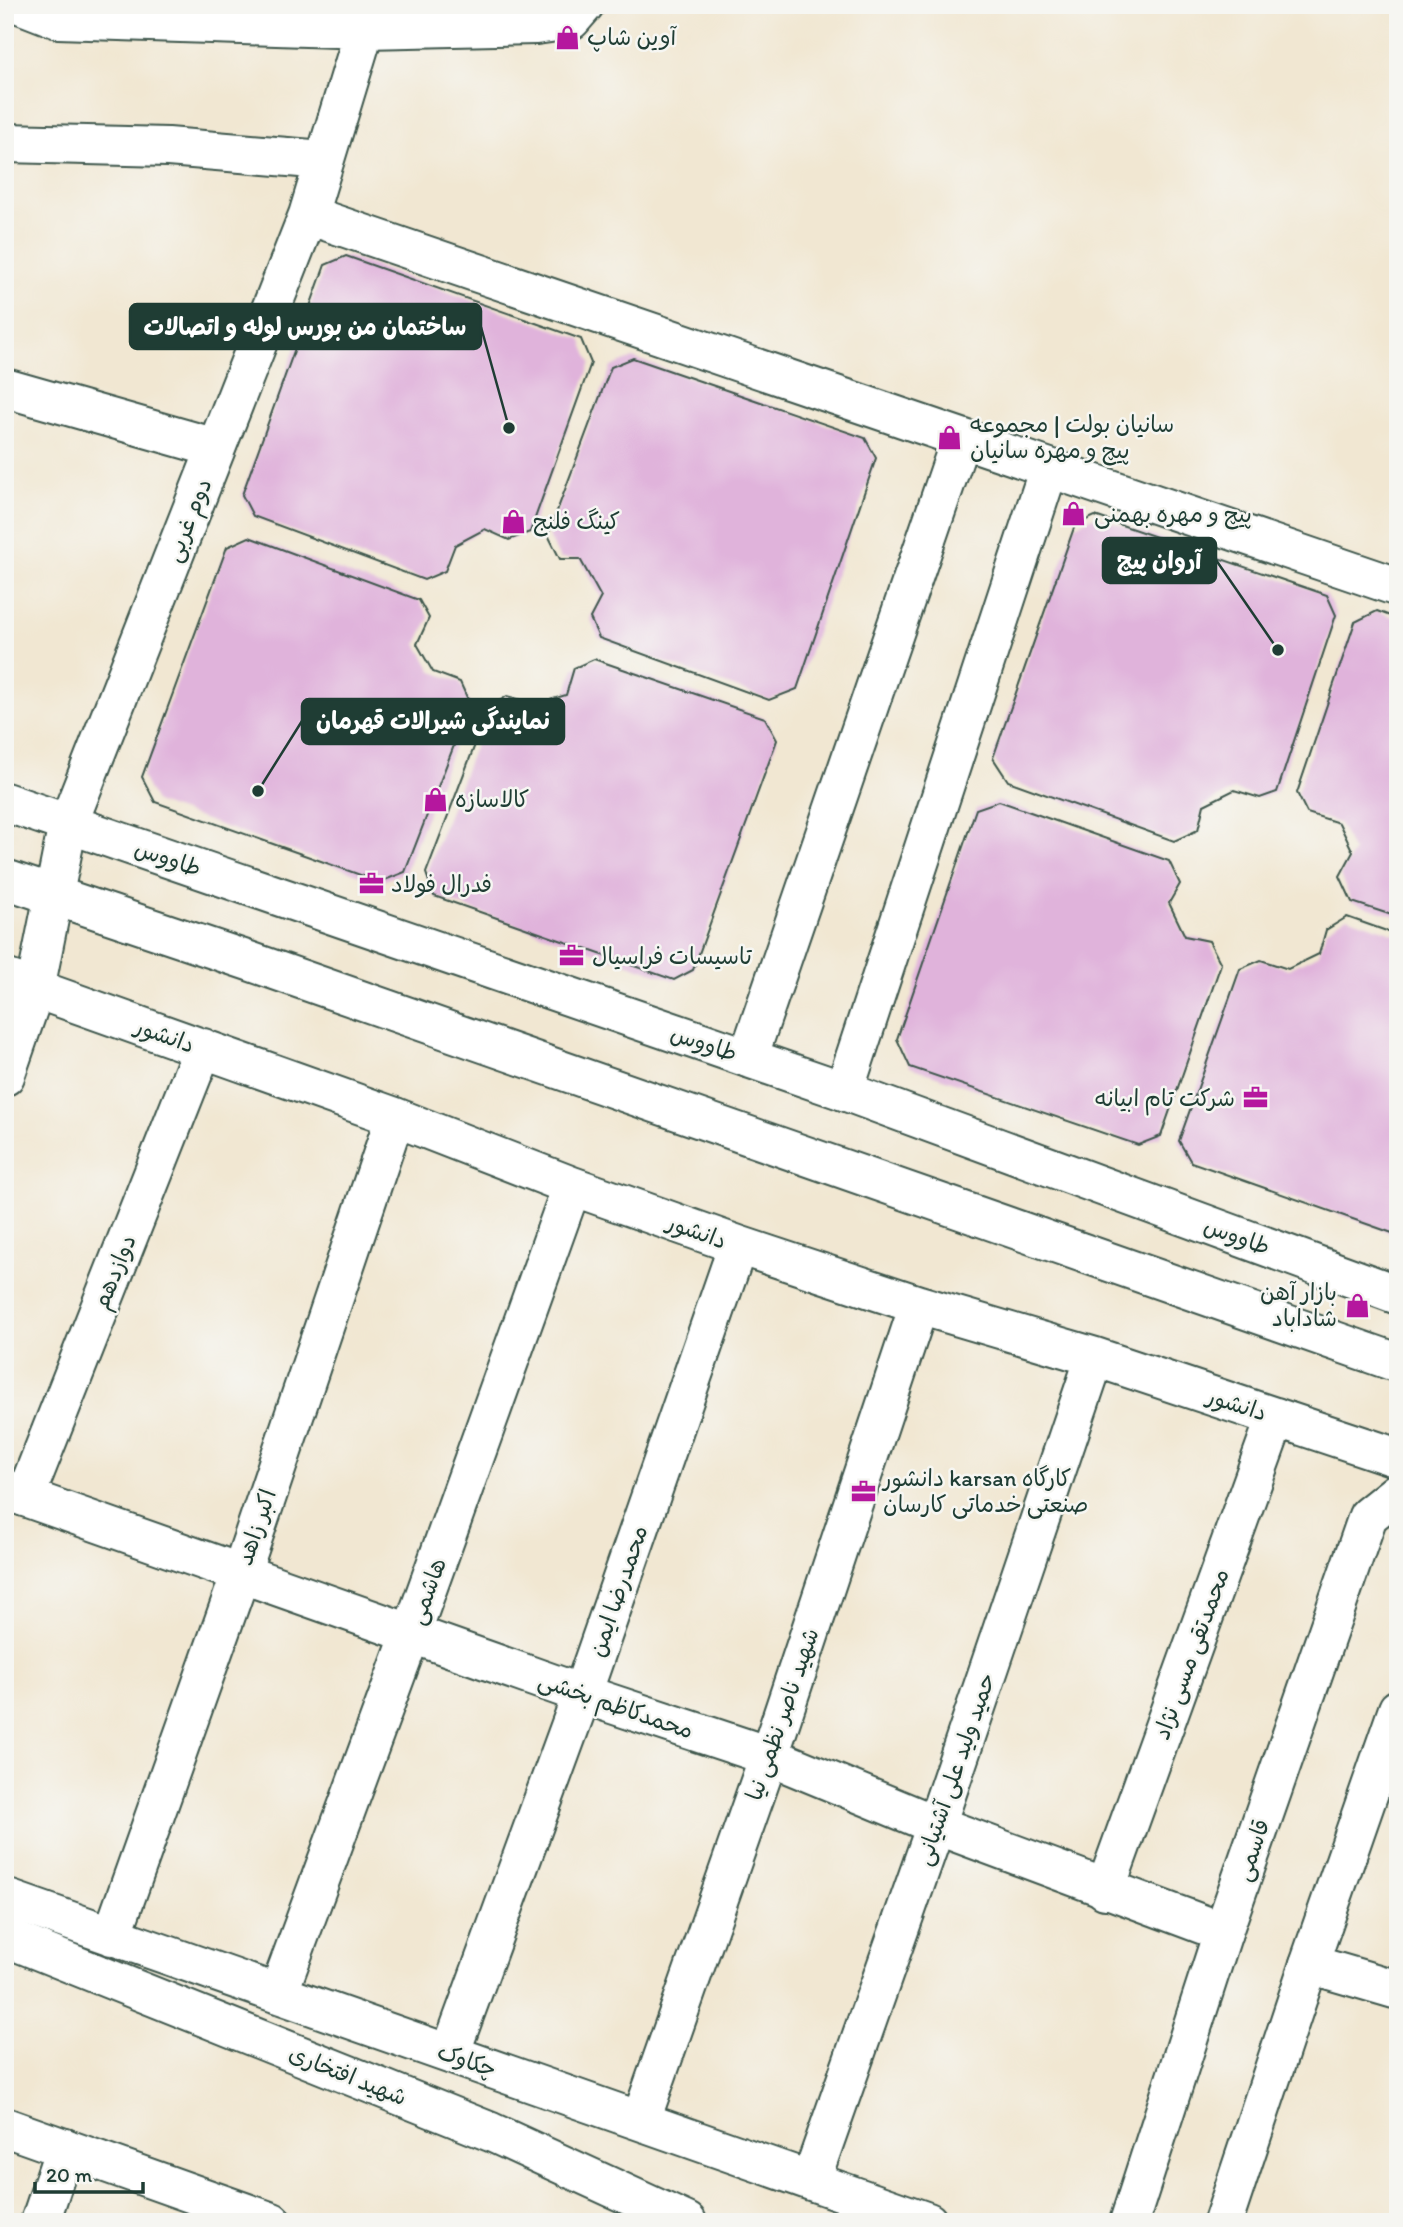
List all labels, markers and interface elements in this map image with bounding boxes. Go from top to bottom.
shop icon: آوین شاپ [553,23,581,51]
place label: آوین شاپ [587,23,677,52]
callout: ساختمان من بورس لوله و اتصالات [130,304,481,349]
text: ساختمان من بورس لوله و اتصالات [144,312,466,342]
place label: سانیان بولت | مجموعه پیچ و مهره سانیان [970,410,1174,466]
shop icon: سانیان بولت | مجموعه پیچ و مهره سانیان [936,423,964,451]
street label: دوم غربی [159,474,221,567]
shop icon: پیچ و مهره بهمنی [1060,500,1088,528]
place label: پیچ و مهره بهمنی [1094,500,1252,530]
shop icon: کینگ فلنج [499,507,527,535]
place label: کینگ فلنج [533,507,620,537]
callout: آروان پیچ [1103,538,1216,583]
text: آروان پیچ [1116,546,1203,576]
callout: نمایندگی شیرالات قهرمان [302,699,564,744]
text: نمایندگی شیرالات قهرمان [316,706,550,736]
shop icon: کالاسازه [421,785,449,813]
place label: کالاسازه [455,785,530,813]
street label: طاووس [131,834,205,882]
office icon: فدرال فولاد [357,870,385,898]
place label: فدرال فولاد [391,870,492,898]
office icon: تاسیسات فراسیال [558,942,586,970]
place label: تاسیسات فراسیال [592,942,752,970]
street label: دانشور [129,1011,199,1060]
street label: طاووس [667,1019,741,1067]
place label: شرکت تام ابیانه [1094,1084,1235,1116]
office icon: شرکت تام ابیانه [1241,1084,1269,1112]
street label: دانشور [661,1207,731,1256]
street label: طاووس [1200,1211,1274,1261]
street label: دوازدهم [86,1230,145,1315]
place label: بازار آهن شاداباد [1260,1278,1337,1332]
shop icon: بازار آهن شاداباد [1343,1291,1371,1319]
street label: دانشور [1201,1381,1270,1428]
place label: دانشور karsan کارگاه صنعتی خدماتی کارسان [881,1464,1089,1519]
office icon: دانشور karsan کارگاه صنعتی خدماتی کارسان [849,1477,877,1505]
street label: اکبر زاهد [230,1485,282,1569]
street label: محمدرضا ایمن [582,1522,654,1660]
street label: هاشمی [402,1554,453,1629]
street label: محمدتقی مسی نژاد [1147,1565,1236,1744]
street label: شهید ناصر نظمی نیا [739,1624,826,1804]
street label: محمدکاظم بخشی [533,1665,697,1748]
street label: حمید ولید علی آشتیانی [909,1669,1002,1869]
street label: قاسمی [1228,1815,1277,1885]
street label: چکاوک [434,2037,500,2083]
street label: شهید افتخاری [285,2039,411,2111]
scale bar [35,2150,144,2194]
text: 20 m [46,2162,93,2187]

